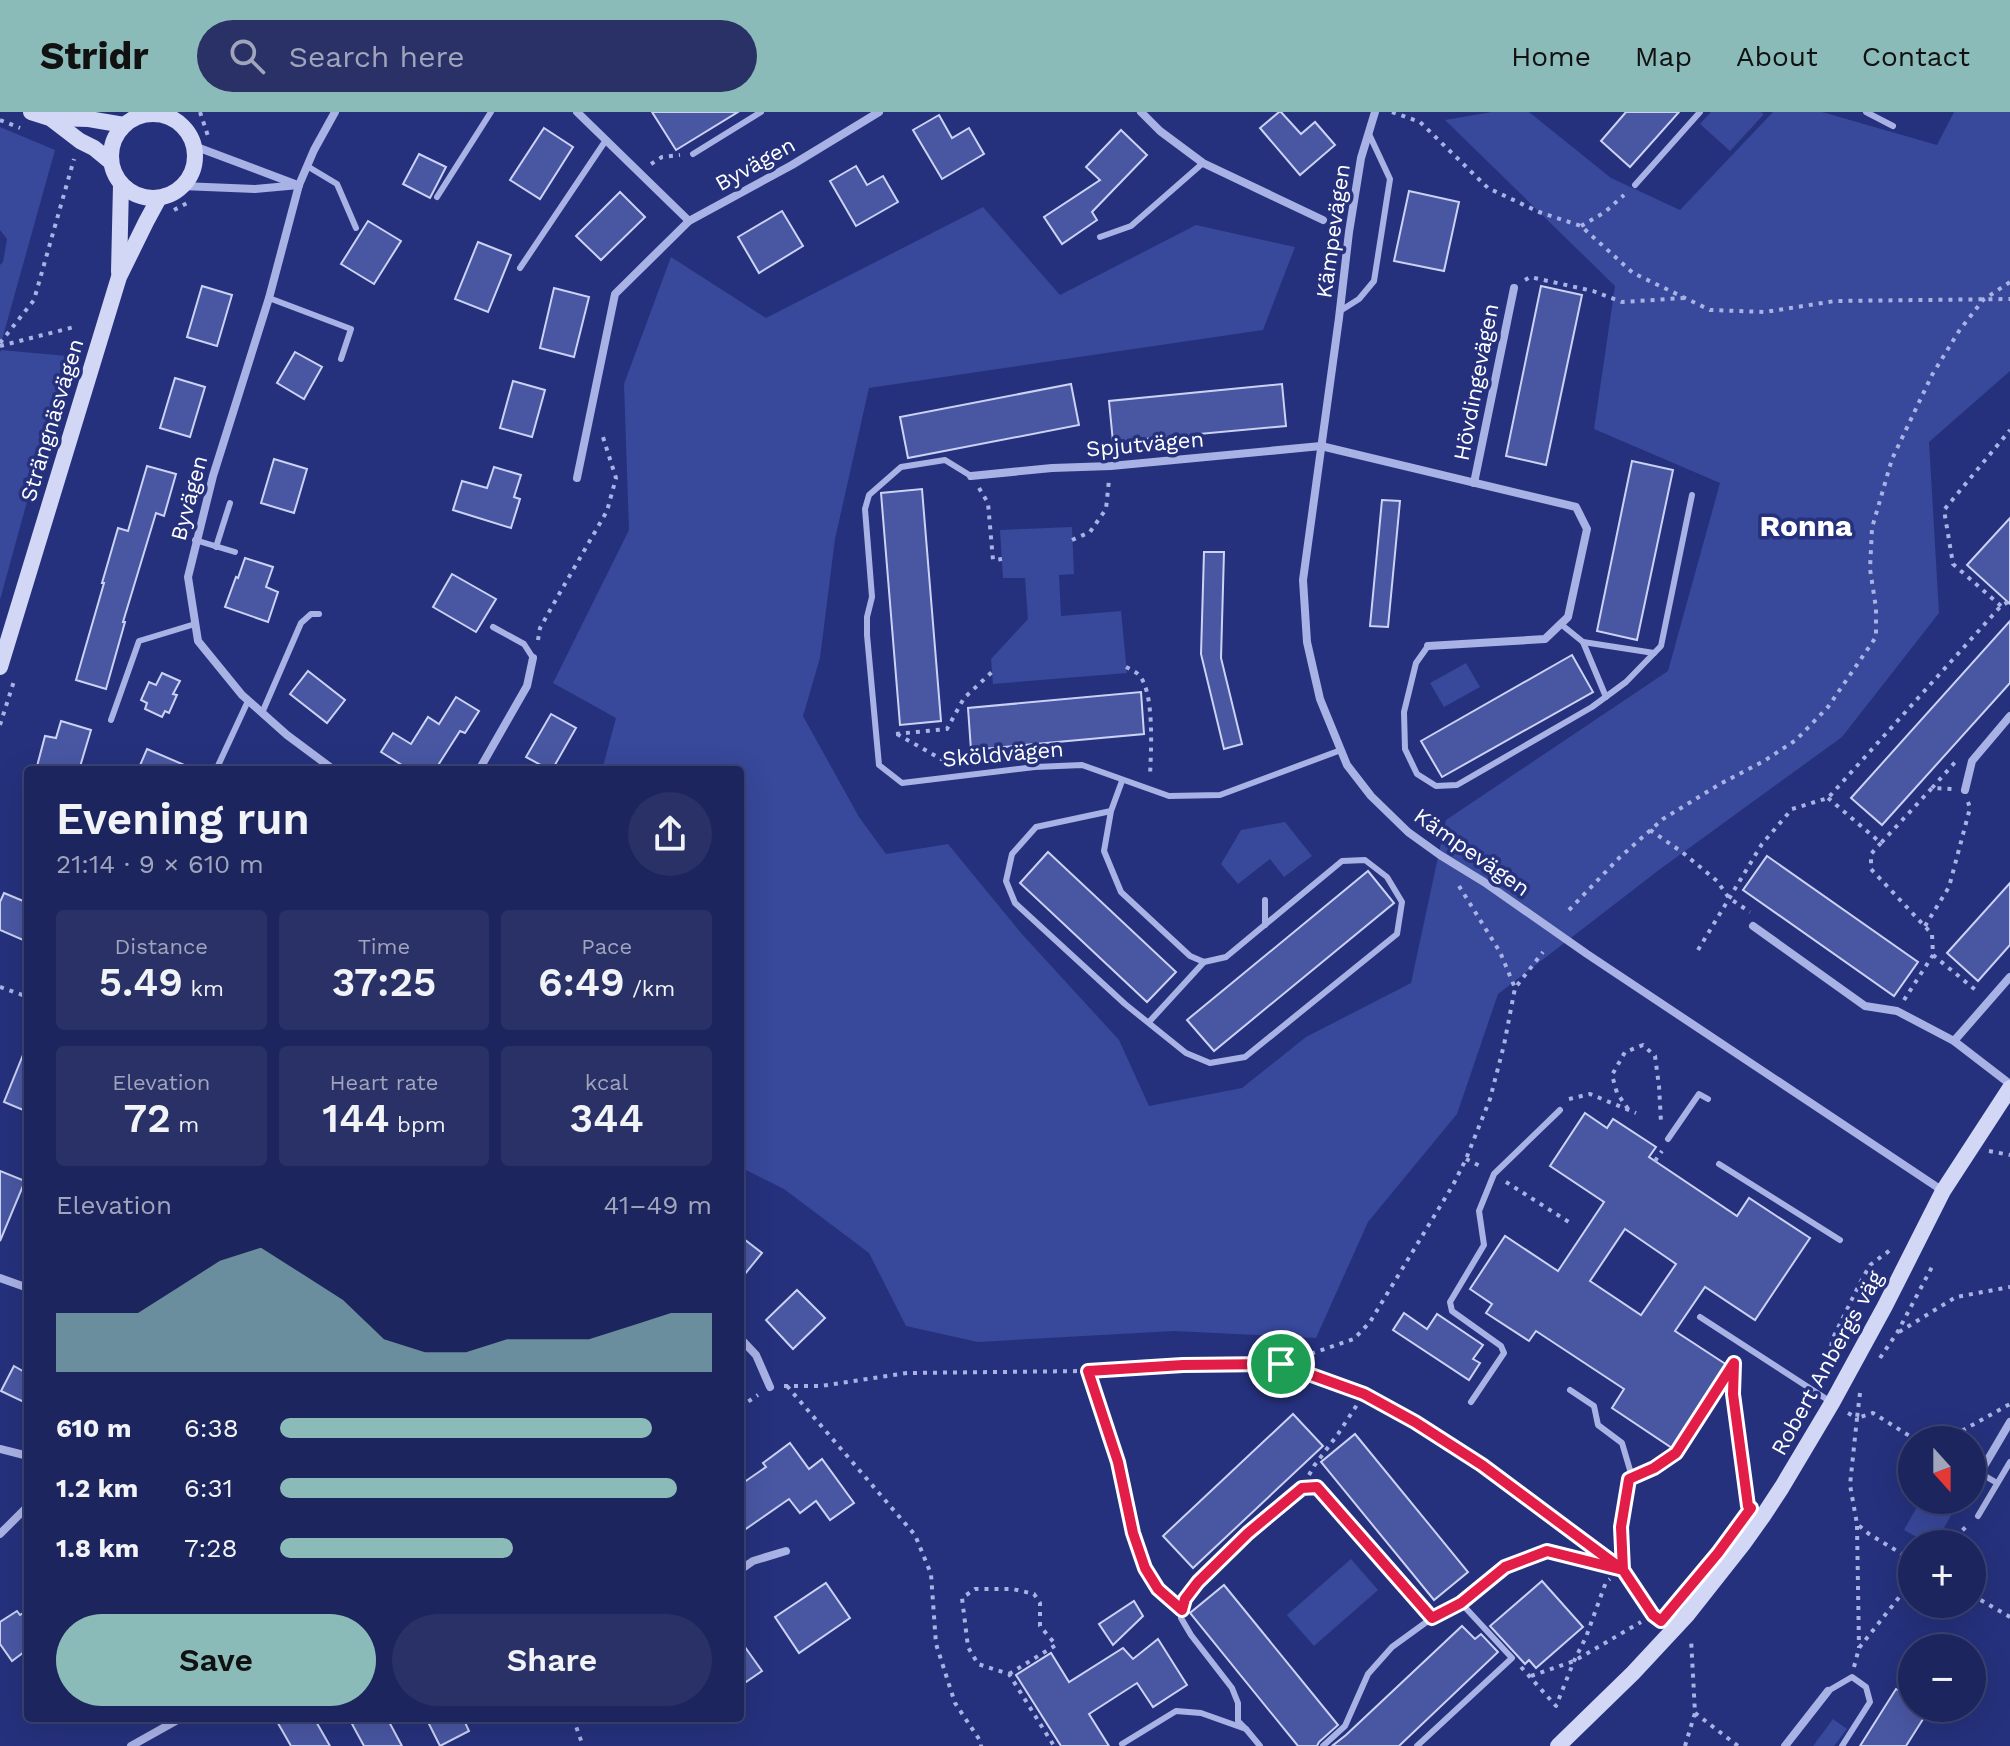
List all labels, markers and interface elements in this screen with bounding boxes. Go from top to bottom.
search box [197,20,757,92]
text: Stridr [40,34,149,78]
icon: search [225,34,269,78]
text: Search here [289,39,465,74]
text: Home [1511,40,1591,73]
text: Map [1635,40,1692,73]
text: About [1736,40,1818,73]
text: Contact [1862,40,1970,73]
street label: Byvägen [711,132,799,196]
street label: Kämpevägen [1311,162,1355,300]
street label: Hövdingevägen [1449,301,1503,463]
street label: Strängnäsvägen [15,336,89,504]
street label: Spjutvägen [1085,426,1205,462]
street label: Byvägen [166,453,212,543]
district label: Ronna [1759,508,1853,543]
street label: Sköldvägen [941,736,1065,772]
button: share [628,792,712,876]
text: Evening run [56,793,310,845]
street label: Kämpevägen [1409,803,1535,901]
text: 21:14 · 9 × 610 m [56,849,264,879]
text: Distance [115,934,208,959]
text: Time [358,934,410,959]
text: Pace [581,934,632,959]
text: 5.49 [99,959,183,1006]
text: 37:25 [332,959,436,1006]
text: 6:49 [538,959,625,1006]
text: km [183,976,224,1001]
text: /km [625,976,675,1001]
text: Elevation [112,1070,210,1095]
text: Heart rate [330,1070,438,1095]
text: kcal [585,1070,628,1095]
text: 72 [123,1095,171,1142]
text: 144 [322,1095,390,1142]
text: 344 [570,1095,644,1142]
text: m [171,1112,199,1137]
text: bpm [390,1112,446,1137]
text: Elevation [56,1190,172,1220]
text: 41–49 m [604,1190,712,1220]
street label: Robert Anbergs väg [1766,1266,1888,1459]
pin [1247,1330,1315,1398]
icon: arrive [1259,1342,1303,1386]
text: 610 m [56,1413,131,1443]
text: 6:38 [184,1413,239,1443]
north arrow [1898,1426,1986,1514]
map controls [1898,1426,1986,1722]
text: 1.2 km [56,1473,138,1503]
text: 6:31 [184,1473,233,1503]
button: + [1898,1530,1986,1618]
text: 1.8 km [56,1533,139,1563]
text: 7:28 [184,1533,237,1563]
button: Save [56,1614,376,1706]
button: Share [392,1614,712,1706]
button: − [1898,1634,1986,1722]

